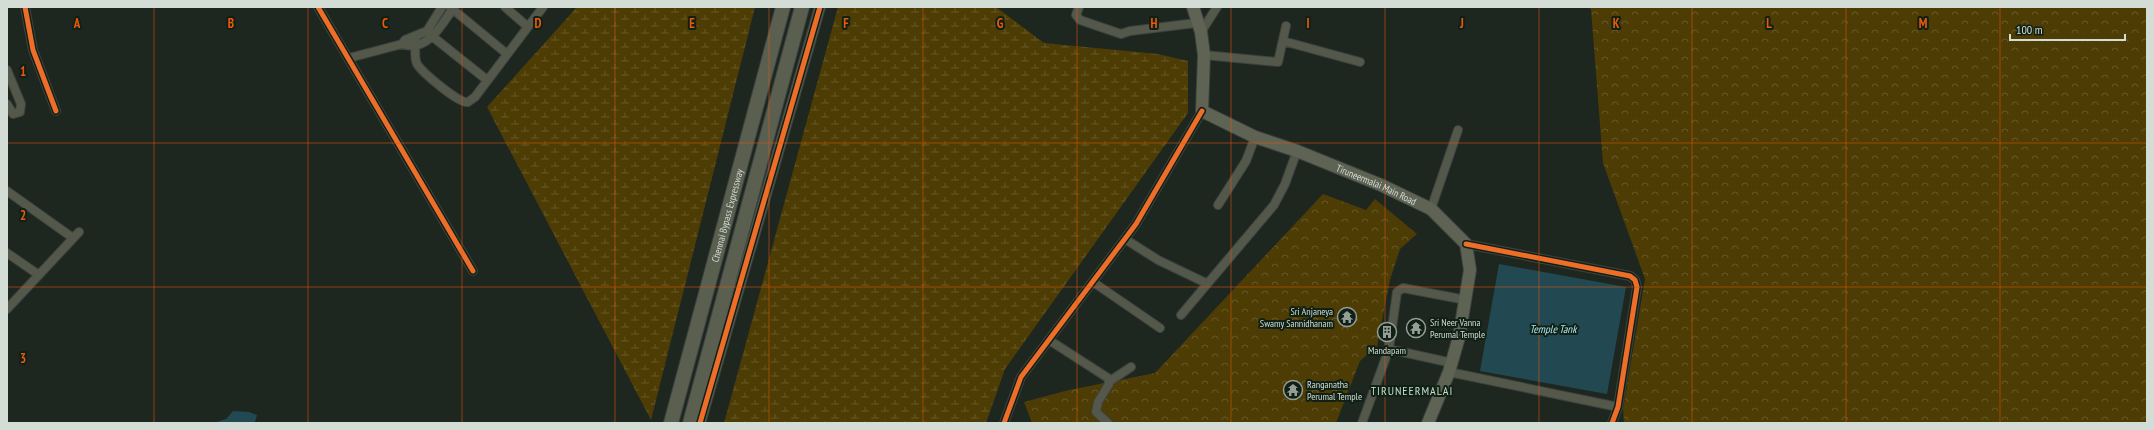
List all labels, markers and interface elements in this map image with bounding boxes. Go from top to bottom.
text: A [73,15,81,32]
text: B [228,15,234,32]
text: C [382,15,388,32]
text: D [535,15,542,32]
text: E [689,15,695,32]
text: F [843,15,849,32]
text: G [997,15,1004,32]
text: H [1151,15,1158,32]
text: I [1306,15,1310,32]
text: J [1459,15,1464,32]
text: K [1613,15,1620,32]
text: L [1766,15,1772,32]
text: M [1919,15,1928,32]
scale bar [2010,16,2125,42]
text: 100 m [2016,22,2043,37]
text: 1 [20,63,26,80]
street label: Tiruneermalai Main Road [1334,161,1419,208]
street label: Chennai Bypass Expressway [708,167,746,263]
text: 2 [20,207,26,224]
place label: Sri Anjaneya Swamy Sannidhanam [1260,305,1333,330]
temple icon: Sri Anjaneya Swamy Sannidhanam [1336,306,1358,328]
place label: Sri Neer Vanna Perumal Temple [1430,316,1485,341]
temple icon: Sri Neer Vanna Perumal Temple [1405,317,1427,339]
building icon: Mandapam [1376,321,1398,343]
water label: Temple Tank [1530,322,1578,336]
place label: Mandapam [1368,344,1406,357]
text: 3 [20,350,26,367]
place label: Ranganatha Perumal Temple [1307,378,1362,403]
temple icon: Ranganatha Perumal Temple [1282,379,1304,401]
district label: TIRUNEERMALAI [1371,383,1453,398]

